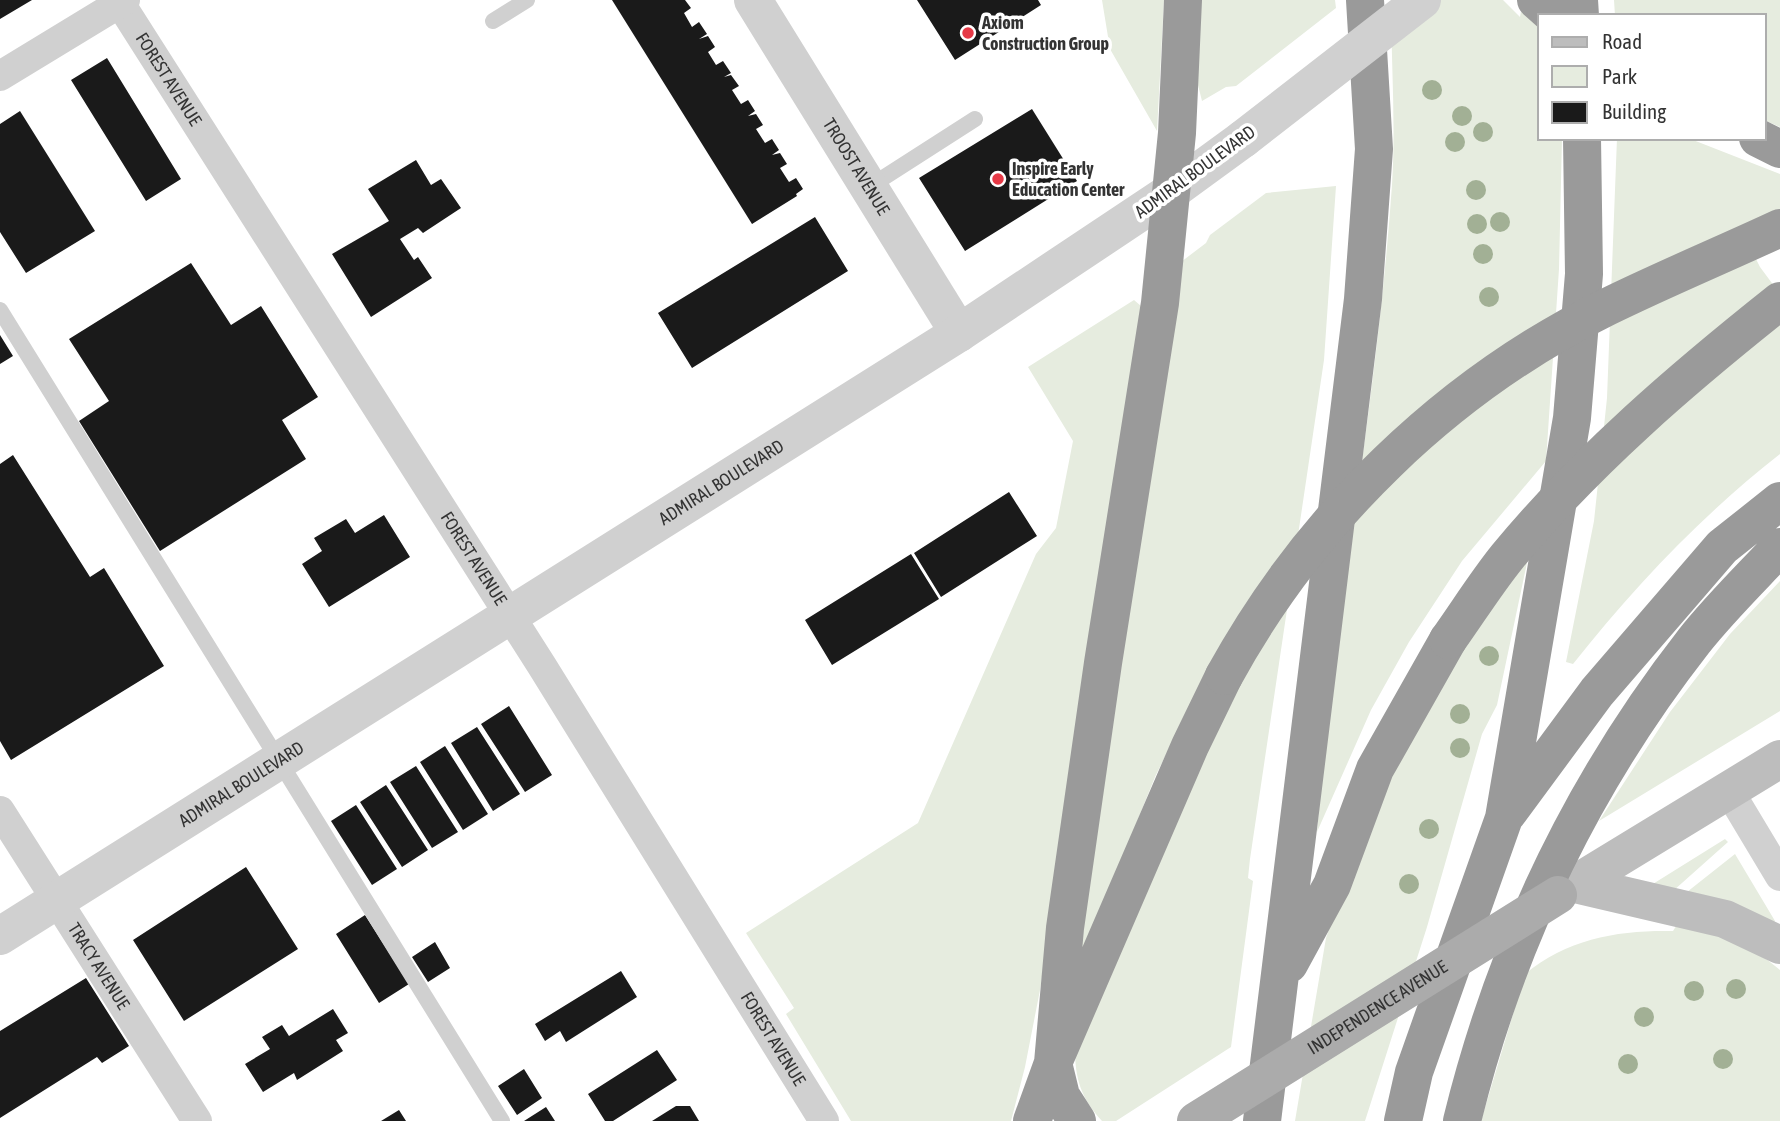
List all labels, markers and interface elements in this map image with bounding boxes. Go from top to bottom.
place label: Axiom Construction Group [981,12,1109,54]
legend [1538,14,1766,140]
marker: Axiom Construction Group [960,25,976,41]
street label: FOREST AVENUE [132,29,206,130]
text: Road [1602,29,1642,53]
text: Park [1602,64,1637,88]
text: Building [1602,99,1666,123]
street label: TROOST AVENUE [819,114,894,219]
street label: ADMIRAL BOULEVARD [1131,121,1259,222]
place label: Inspire Early Education Center [1012,158,1125,200]
marker: Inspire Early Education Center [990,171,1006,187]
street label: ADMIRAL BOULEVARD [655,435,787,529]
street label: FOREST AVENUE [437,508,512,609]
street label: ADMIRAL BOULEVARD [175,737,307,831]
street label: TRACY AVENUE [64,919,134,1013]
street label: INDEPENDENCE AVENUE [1304,956,1451,1059]
street label: FOREST AVENUE [737,988,811,1089]

